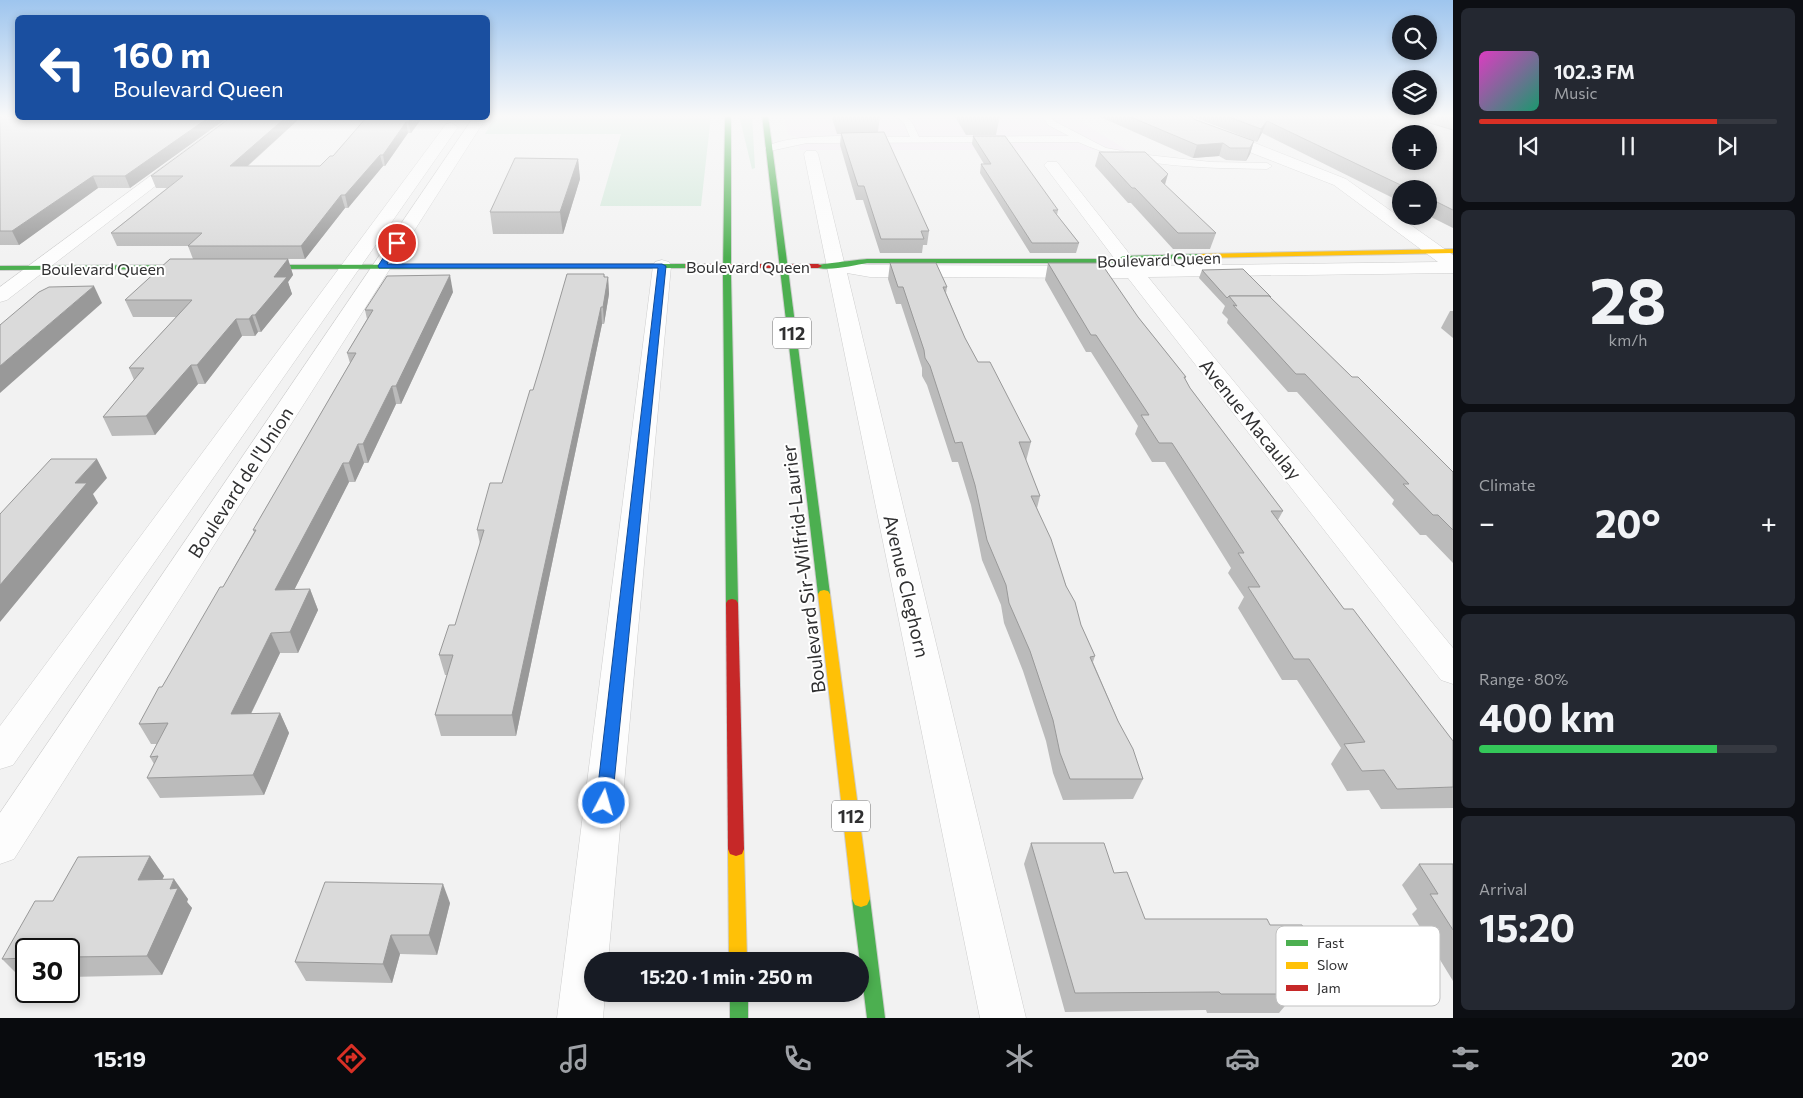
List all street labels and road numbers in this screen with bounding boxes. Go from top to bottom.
street label: Boulevard Queen [1097,247,1221,271]
street label: Boulevard Queen [686,257,810,276]
street label: Boulevard Queen [41,259,165,278]
road number: 112 [773,317,811,348]
street label: Avenue Macaulay [1195,354,1307,484]
street label: Boulevard de l'Union [183,402,297,562]
street label: Boulevard Sir-Wilfrid-Laurier [776,443,830,695]
street label: Avenue Cleghorn [879,512,935,660]
road number: 112 [832,800,870,831]

